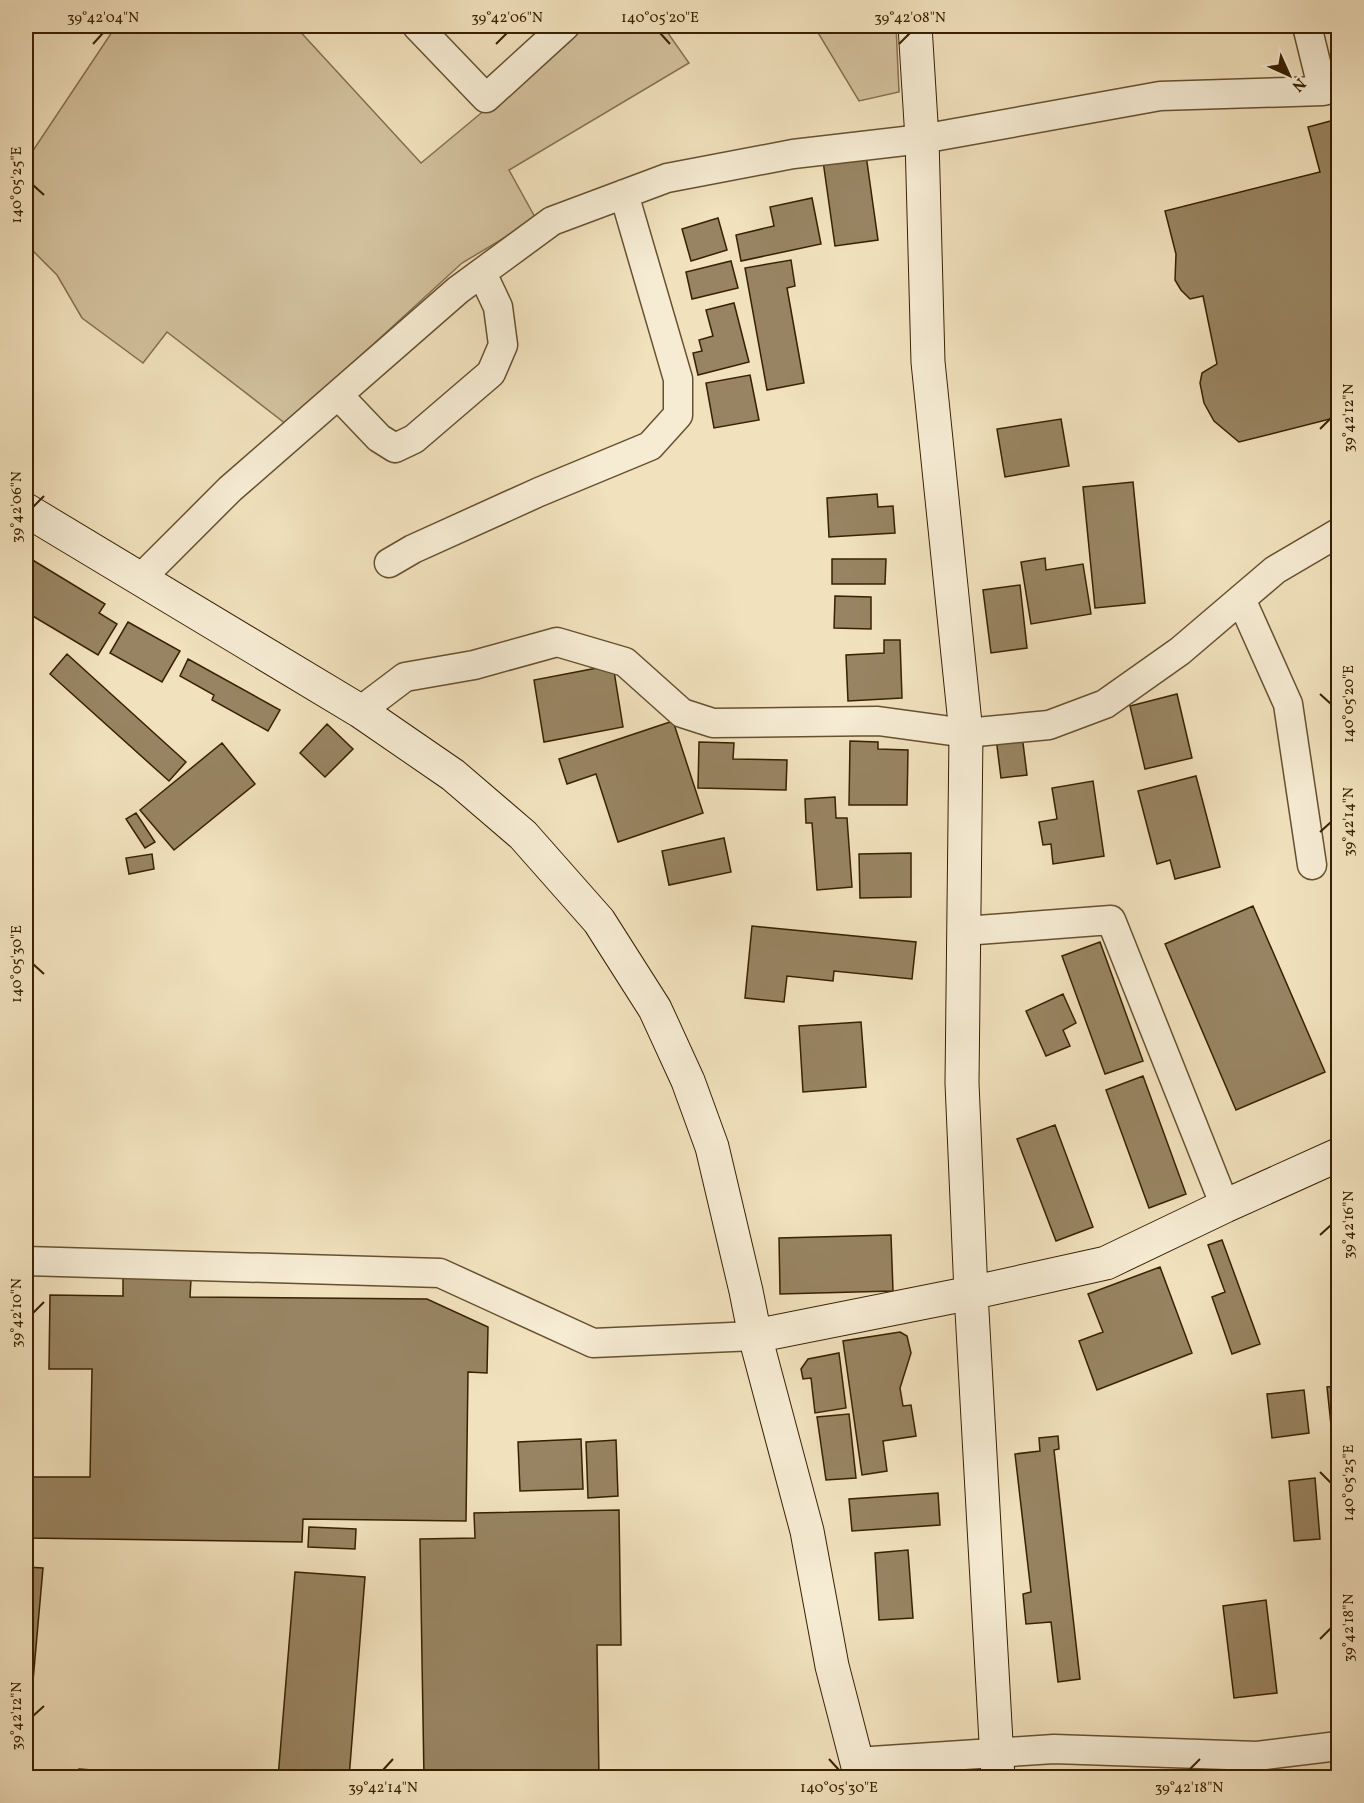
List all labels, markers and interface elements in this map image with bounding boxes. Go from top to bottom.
text: 39°42'04"N [67,8,139,29]
text: 39°42'06"N [471,8,543,29]
text: 140°05'20"E [621,8,699,29]
text: 39°42'08"N [874,8,946,29]
north arrow [1259,45,1319,105]
text: N [1286,72,1310,96]
text: 140°05'25"E [7,147,28,223]
text: 39°42'12"N [1339,384,1360,452]
text: 39°42'06"N [7,471,28,543]
text: 140°05'20"E [1339,665,1360,743]
text: 39°42'14"N [1339,787,1360,857]
text: 140°05'30"E [7,925,28,1003]
text: 39°42'16"N [1339,1191,1360,1259]
text: 39°42'10"N [7,1278,28,1348]
text: 140°05'25"E [1339,1445,1360,1521]
text: 39°42'18"N [1339,1594,1360,1662]
text: 39°42'12"N [7,1682,28,1750]
text: 39°42'14"N [348,1778,418,1799]
text: 140°05'30"E [800,1778,878,1799]
text: 39°42'18"N [1155,1778,1223,1799]

